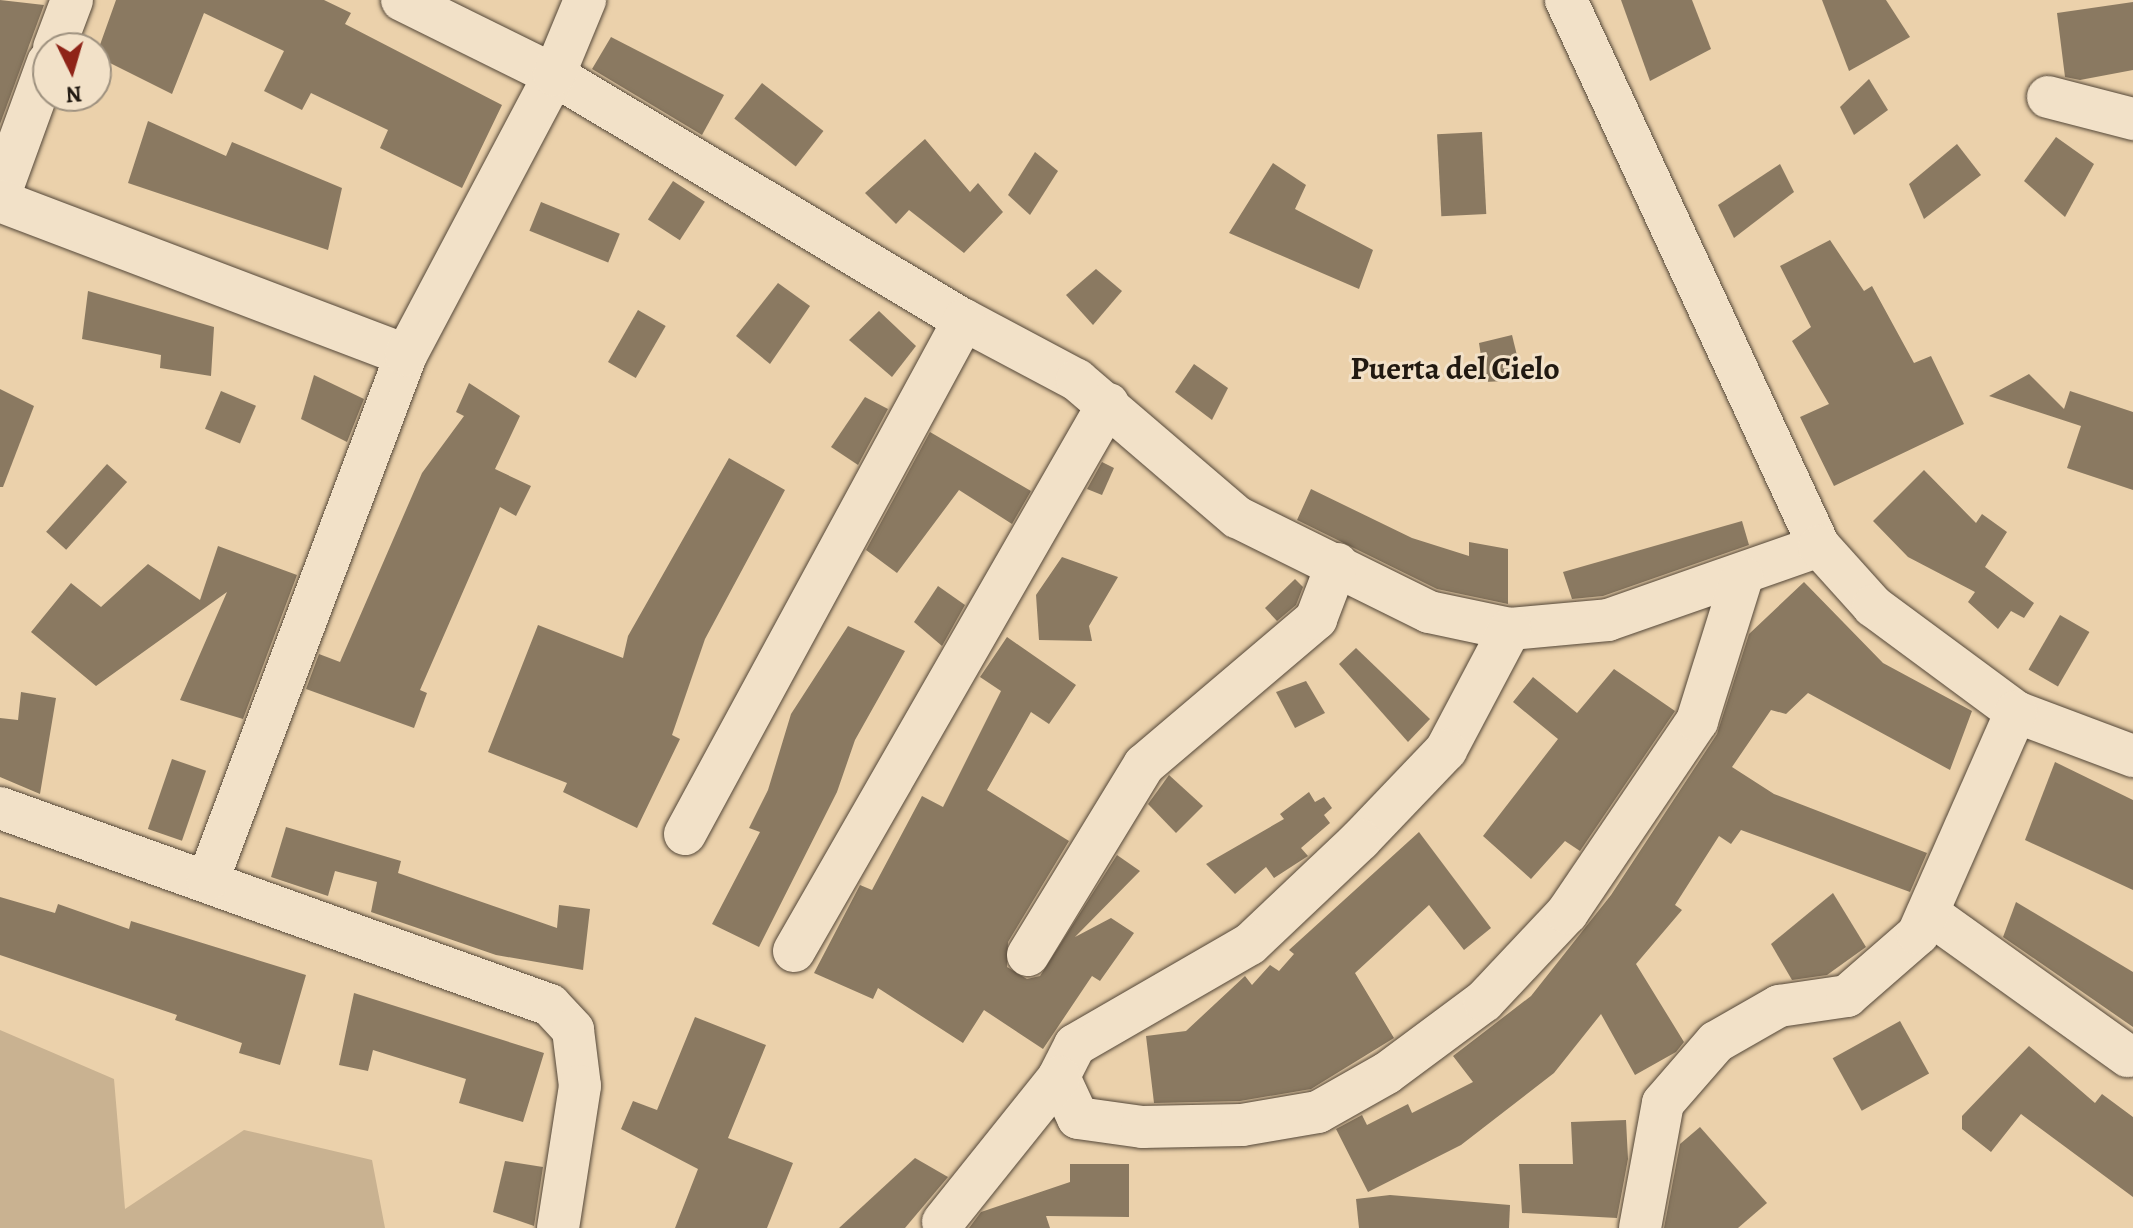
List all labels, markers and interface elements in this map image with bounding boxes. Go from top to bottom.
north arrow [32,32,112,112]
text: N [65,78,83,110]
district label: Puerta del Cielo [1350,349,1560,387]

